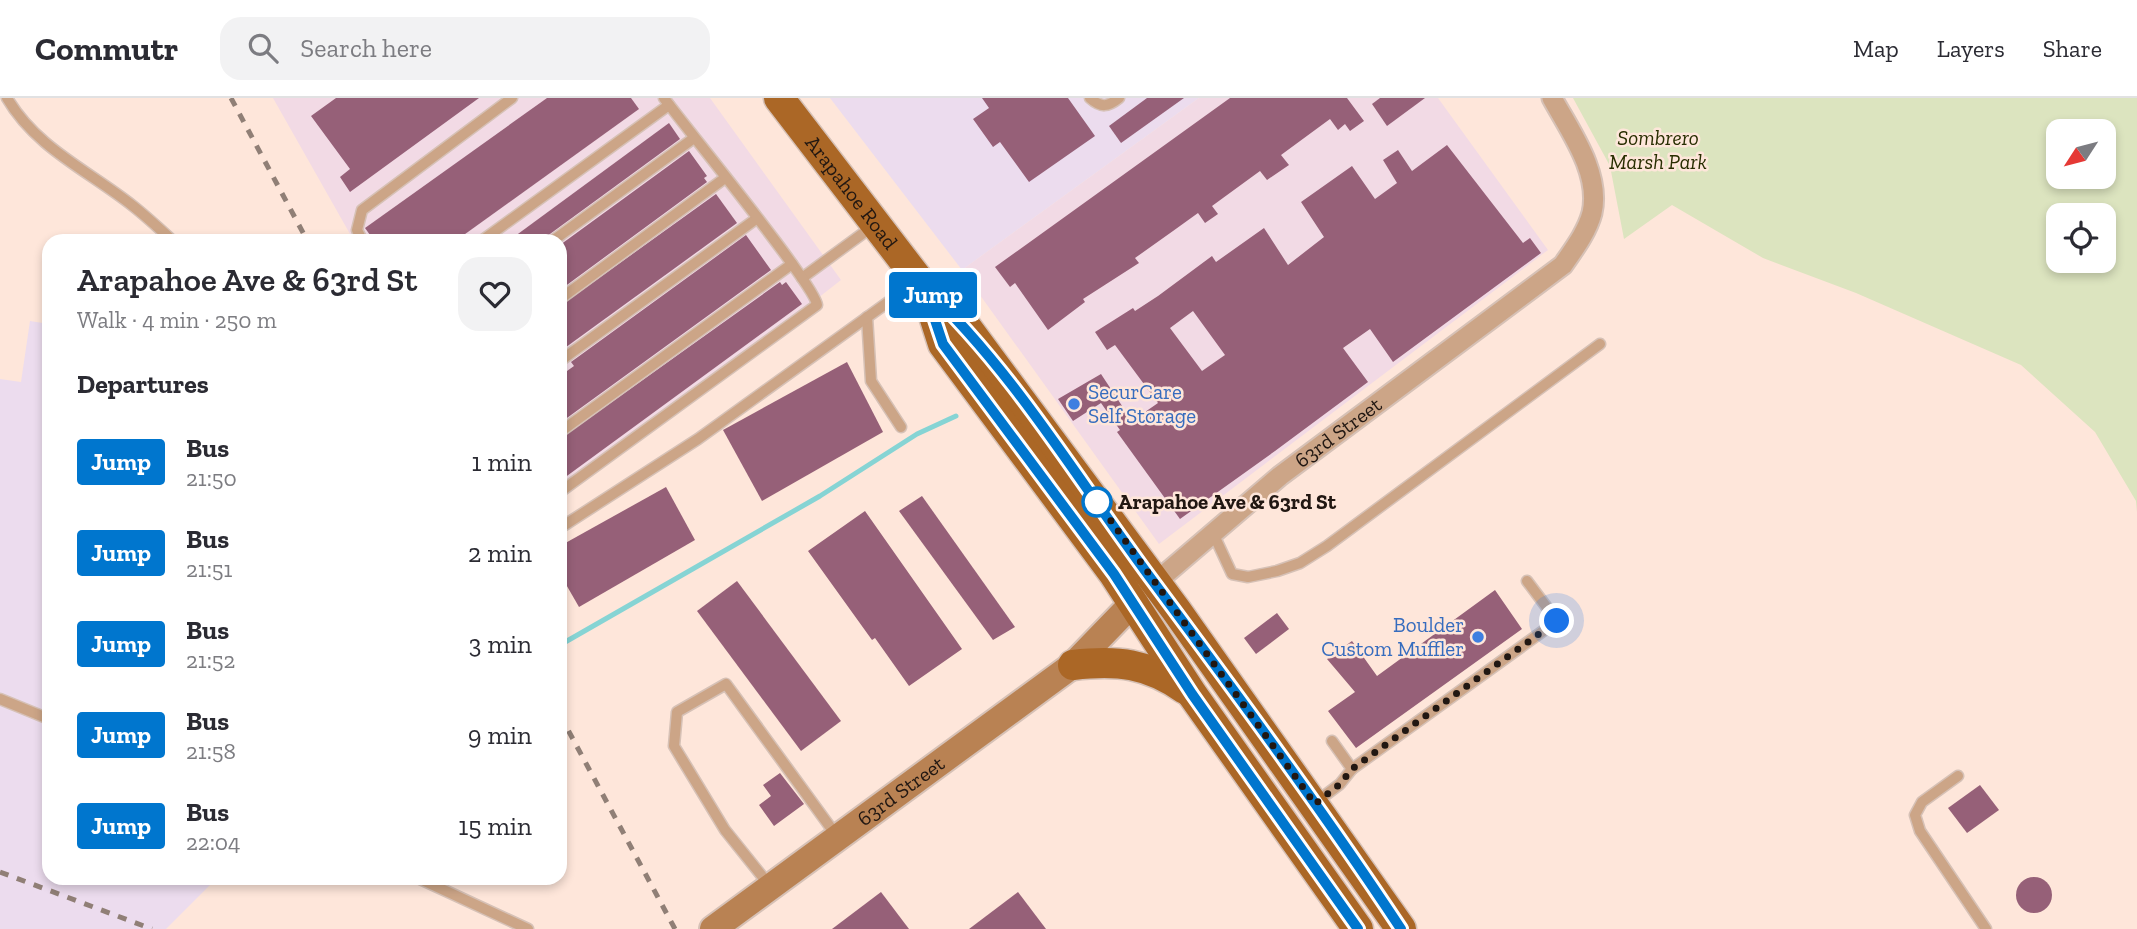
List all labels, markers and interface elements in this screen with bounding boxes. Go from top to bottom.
search box [220,17,710,80]
text: Commutr [35,29,178,68]
icon: search [244,29,282,67]
text: Search here [300,32,432,64]
text: Map [1853,34,1899,63]
text: Layers [1937,34,2005,63]
text: Share [2043,34,2102,63]
north arrow [2046,119,2116,189]
map controls [2046,119,2116,273]
park label: Sombrero Marsh Park [1609,125,1707,174]
street label: Arapahoe Road [800,130,904,254]
button: locate [2046,203,2116,273]
button: heart [458,257,532,331]
text: Arapahoe Ave & 63rd St [77,260,417,299]
line badge: Jump [884,272,982,318]
text: Jump [903,280,963,309]
text: Walk · 4 min · 250 m [77,306,277,334]
text: Departures [77,368,209,400]
place label: SecurCare Self Storage [1088,379,1196,428]
street label: 63rd Street [1290,392,1386,473]
marker: SecurCare Self Storage [1066,396,1082,412]
text: Bus [186,432,229,464]
text: 1 min [471,446,532,478]
text: Jump [91,447,151,476]
text: 21:50 [186,464,237,492]
marker: Arapahoe Ave & 63rd St [1082,487,1112,517]
place label: Arapahoe Ave & 63rd St [1118,489,1337,514]
text: Bus [186,523,229,555]
text: 2 min [468,537,532,569]
text: Jump [91,538,151,567]
text: 21:51 [186,555,232,583]
your location [1539,603,1574,638]
place label: Boulder Custom Muffler [1321,612,1464,661]
text: Bus [186,614,229,646]
text: 3 min [469,628,532,660]
text: Jump [91,629,151,658]
marker: Boulder Custom Muffler [1470,629,1486,645]
text: 21:52 [186,646,235,674]
text: Bus [186,705,229,737]
text: 9 min [468,719,532,751]
text: Jump [91,720,151,749]
text: 21:58 [186,737,236,765]
street label: 63rd Street [852,750,949,831]
text: Bus [186,796,229,828]
text: 15 min [458,810,532,842]
text: Jump [91,811,151,840]
text: 22:04 [186,828,240,856]

